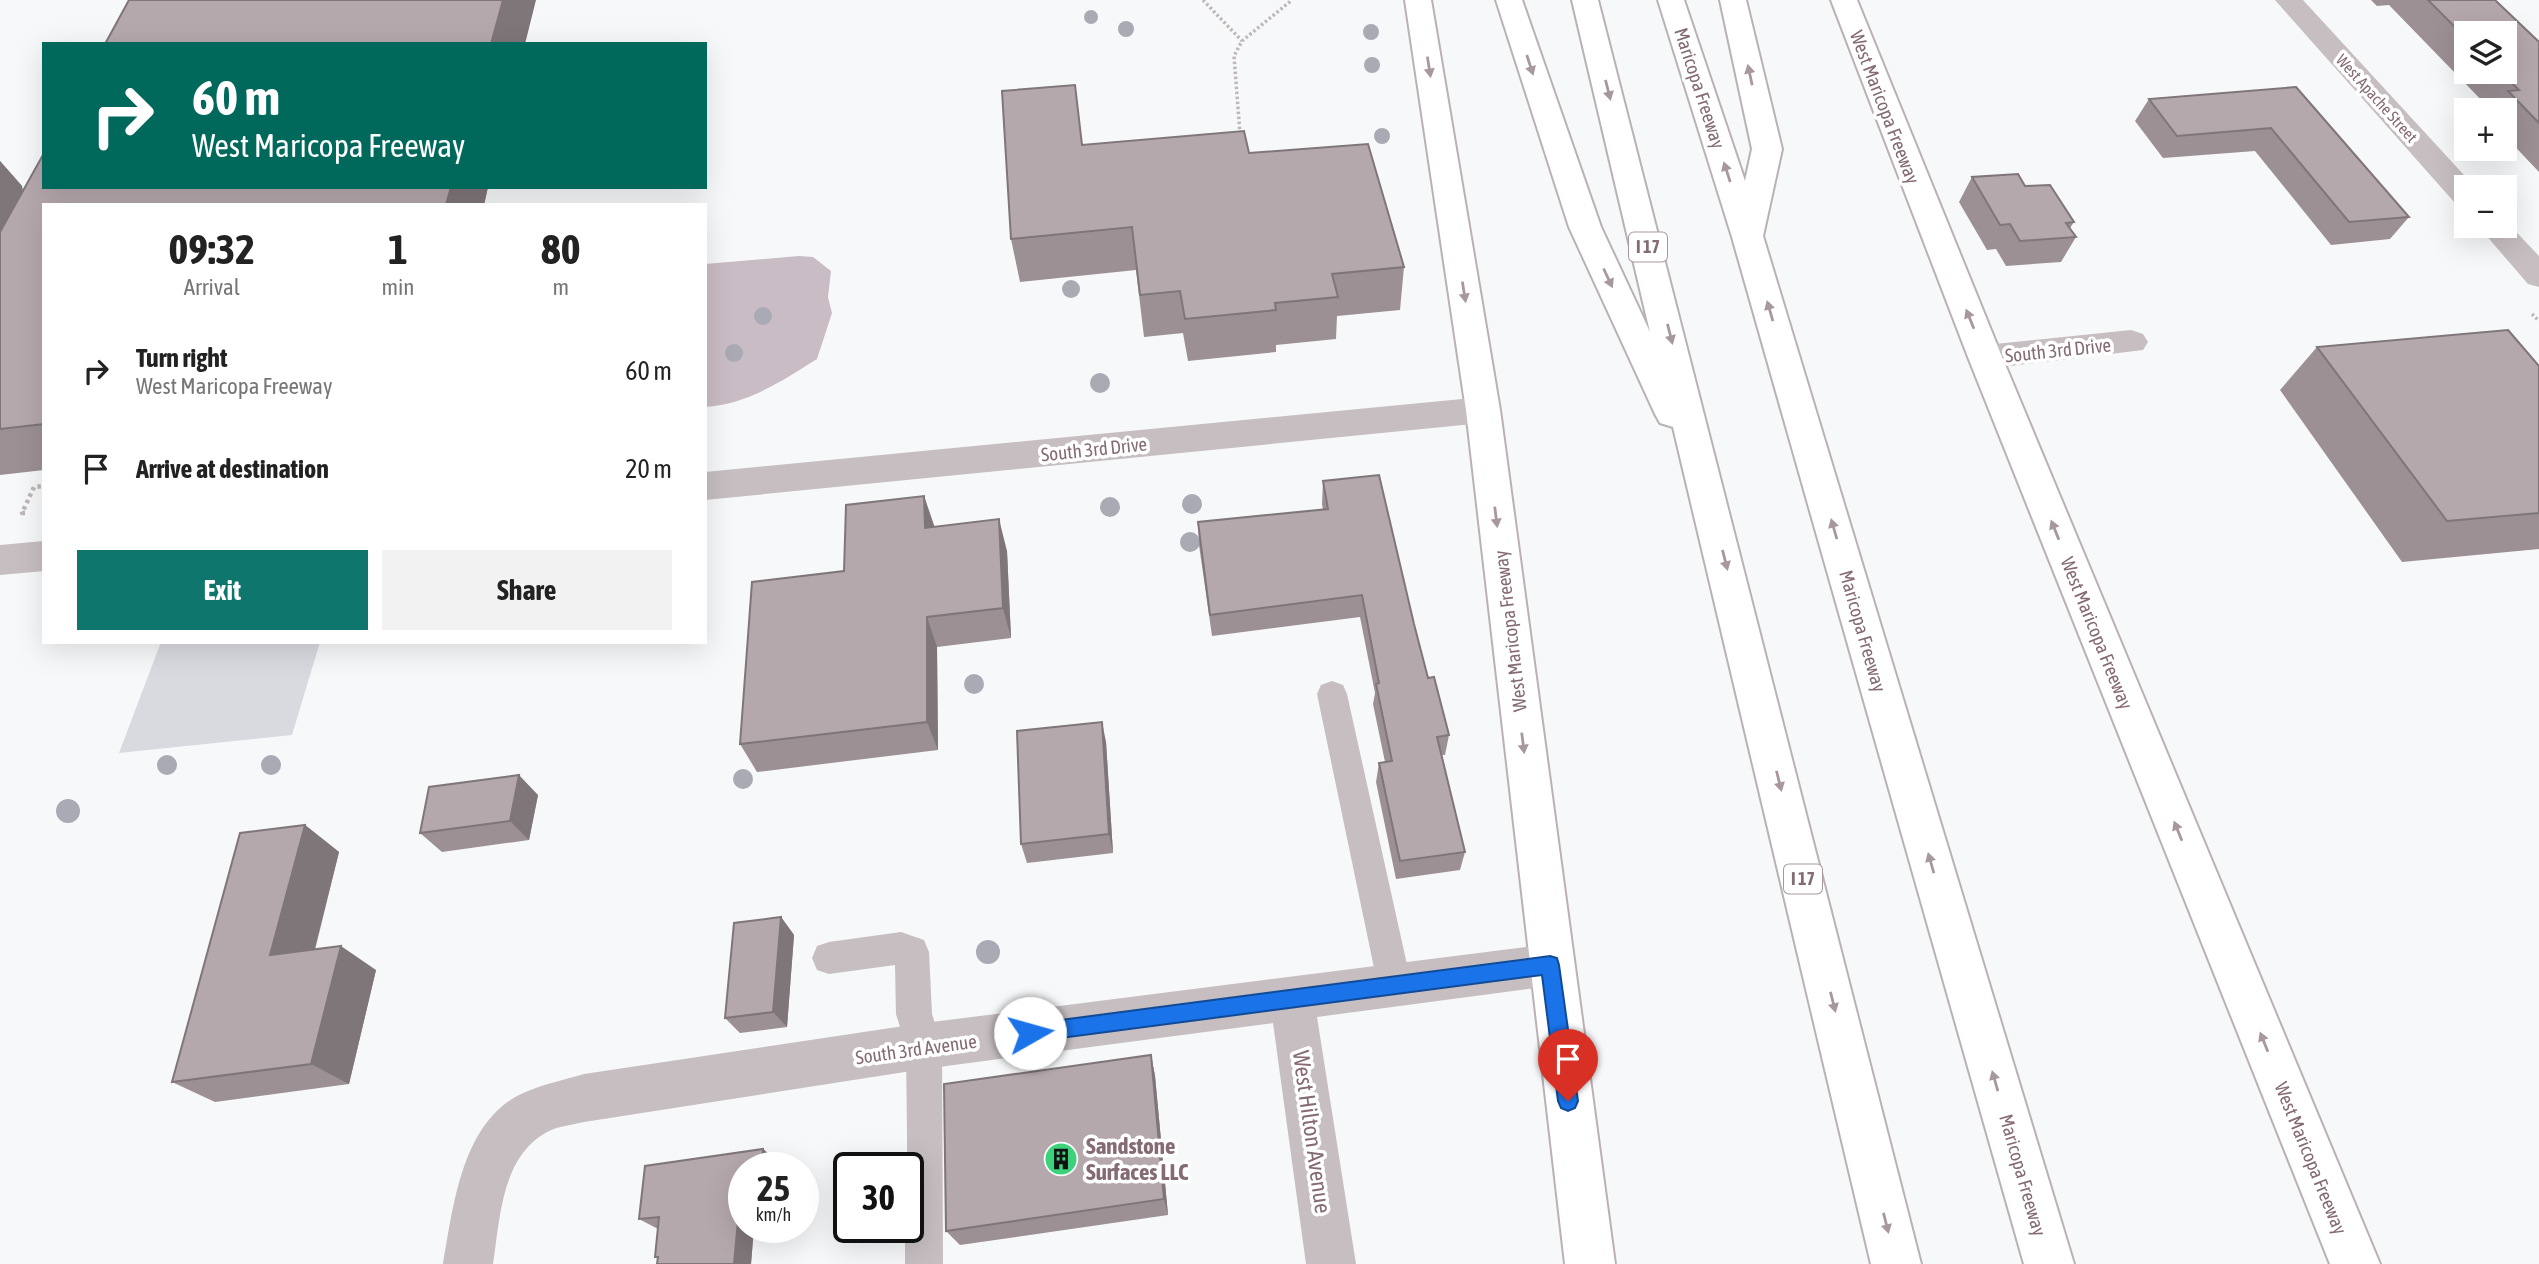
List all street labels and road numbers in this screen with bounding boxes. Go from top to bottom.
street label: Maricopa Freeway [1670,25,1730,151]
street label: West Maricopa Freeway [1846,27,1924,187]
street label: West Apache Street [2332,50,2421,147]
road number: I 17 [1629,232,1667,262]
street label: South 3rd Drive [2004,333,2112,367]
street label: South 3rd Drive [1040,432,1148,466]
street label: West Maricopa Freeway [1489,549,1531,713]
street label: West Maricopa Freeway [2056,554,2138,712]
street label: Maricopa Freeway [1835,568,1891,695]
road number: I 17 [1784,864,1822,894]
street label: South 3rd Avenue [854,1030,978,1068]
street label: West Hilton Avenue [1288,1049,1336,1215]
street label: West Maricopa Freeway [2270,1079,2352,1237]
street label: Maricopa Freeway [1995,1112,2051,1239]

